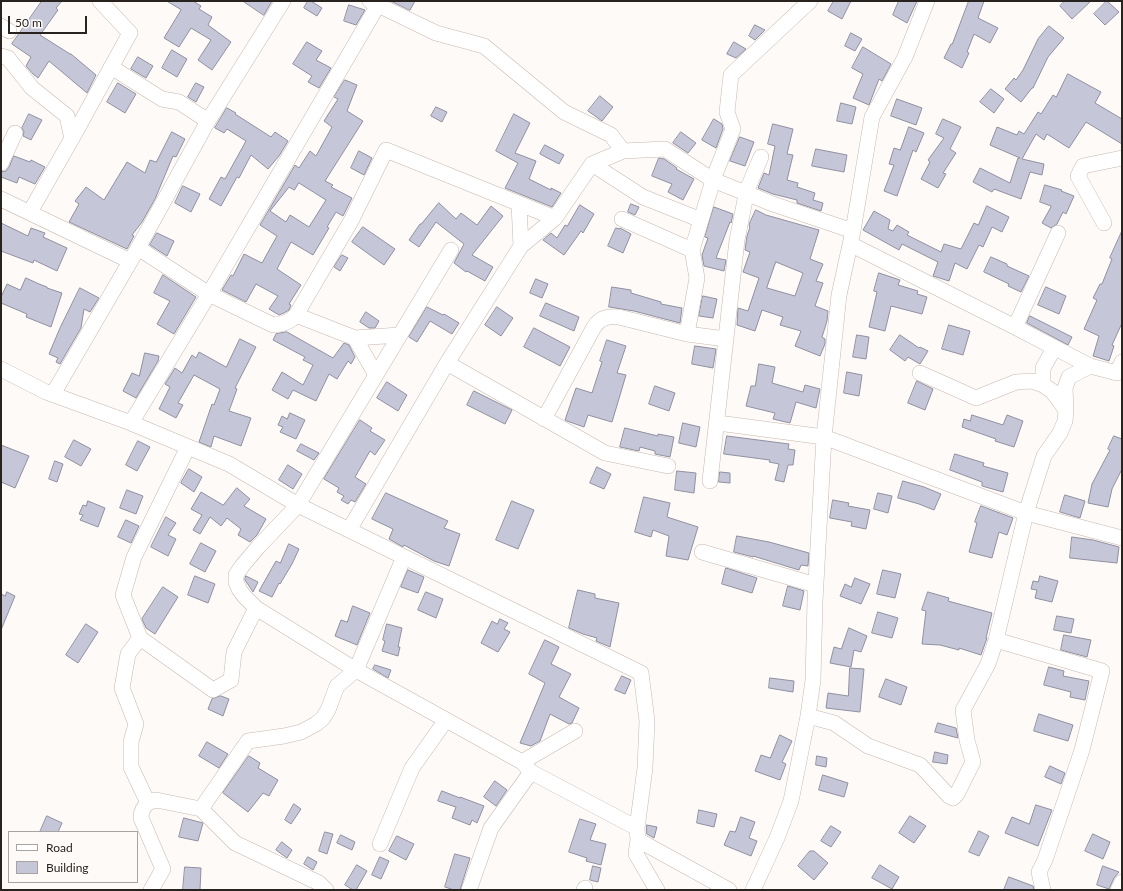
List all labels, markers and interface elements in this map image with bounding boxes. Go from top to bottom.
scale bar [10,8,89,34]
text: 50 m [15,15,42,30]
legend [8,831,138,883]
text: Road [46,840,73,855]
text: Building [46,860,89,875]

